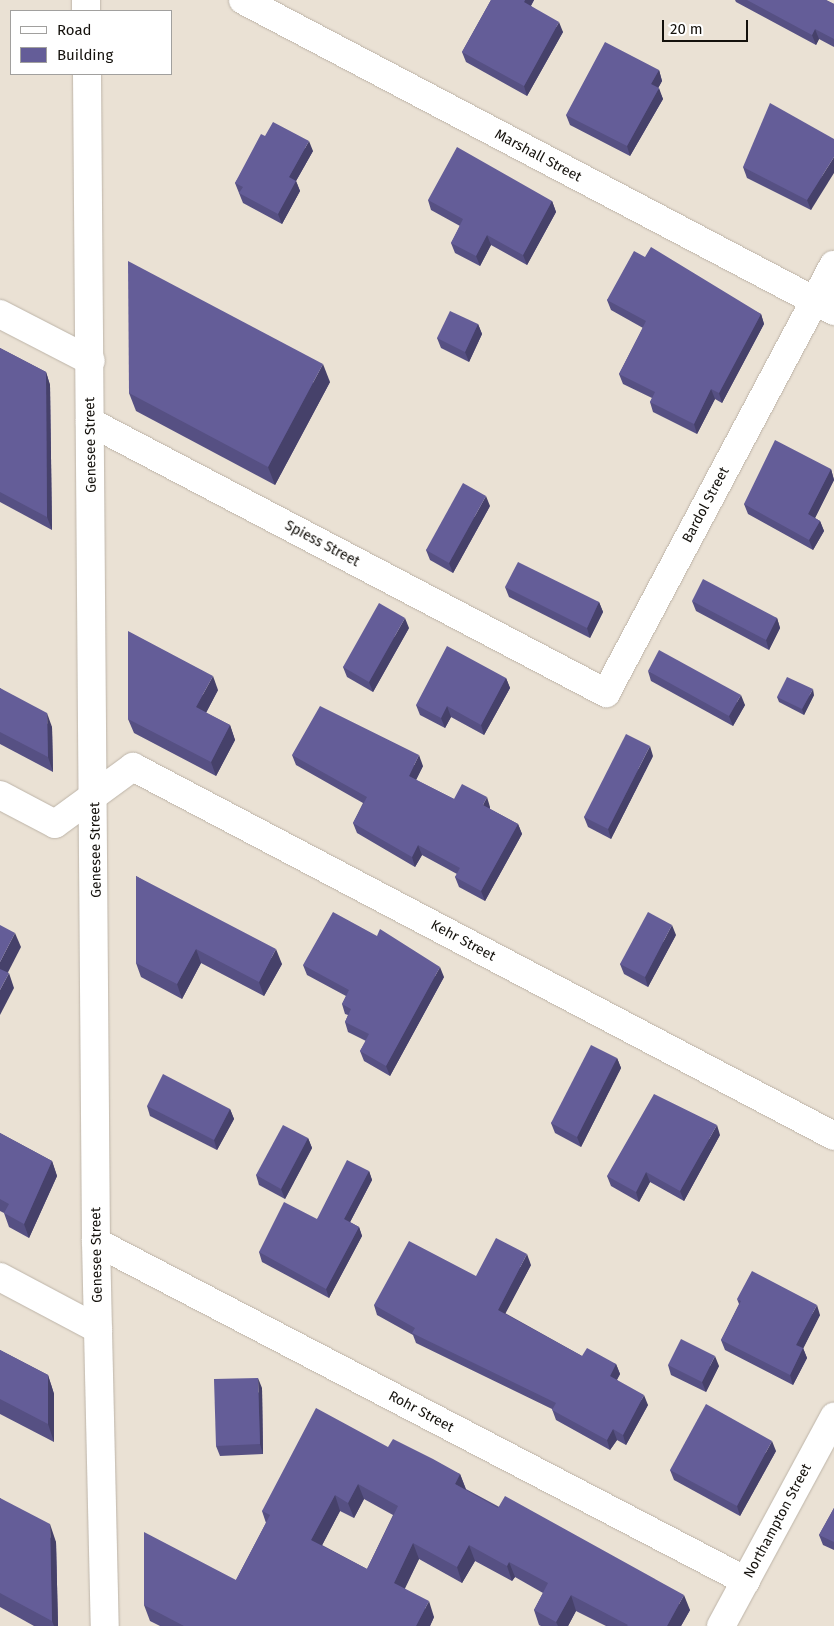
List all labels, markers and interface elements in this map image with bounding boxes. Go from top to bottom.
legend [10,10,172,75]
scale bar [664,10,750,42]
text: 20 m [670,20,703,38]
text: Road [57,21,92,39]
text: Building [57,46,113,64]
street label: Marshall Street [492,126,584,186]
street label: Genesee Street [82,397,100,493]
street label: Bardol Street [679,464,733,546]
street label: Spiess Street [282,517,362,571]
street label: Genesee Street [87,802,105,898]
street label: Kehr Street [428,917,498,965]
street label: Genesee Street [88,1207,106,1303]
street label: Rohr Street [385,1388,457,1436]
street label: Northampton Street [741,1461,815,1581]

